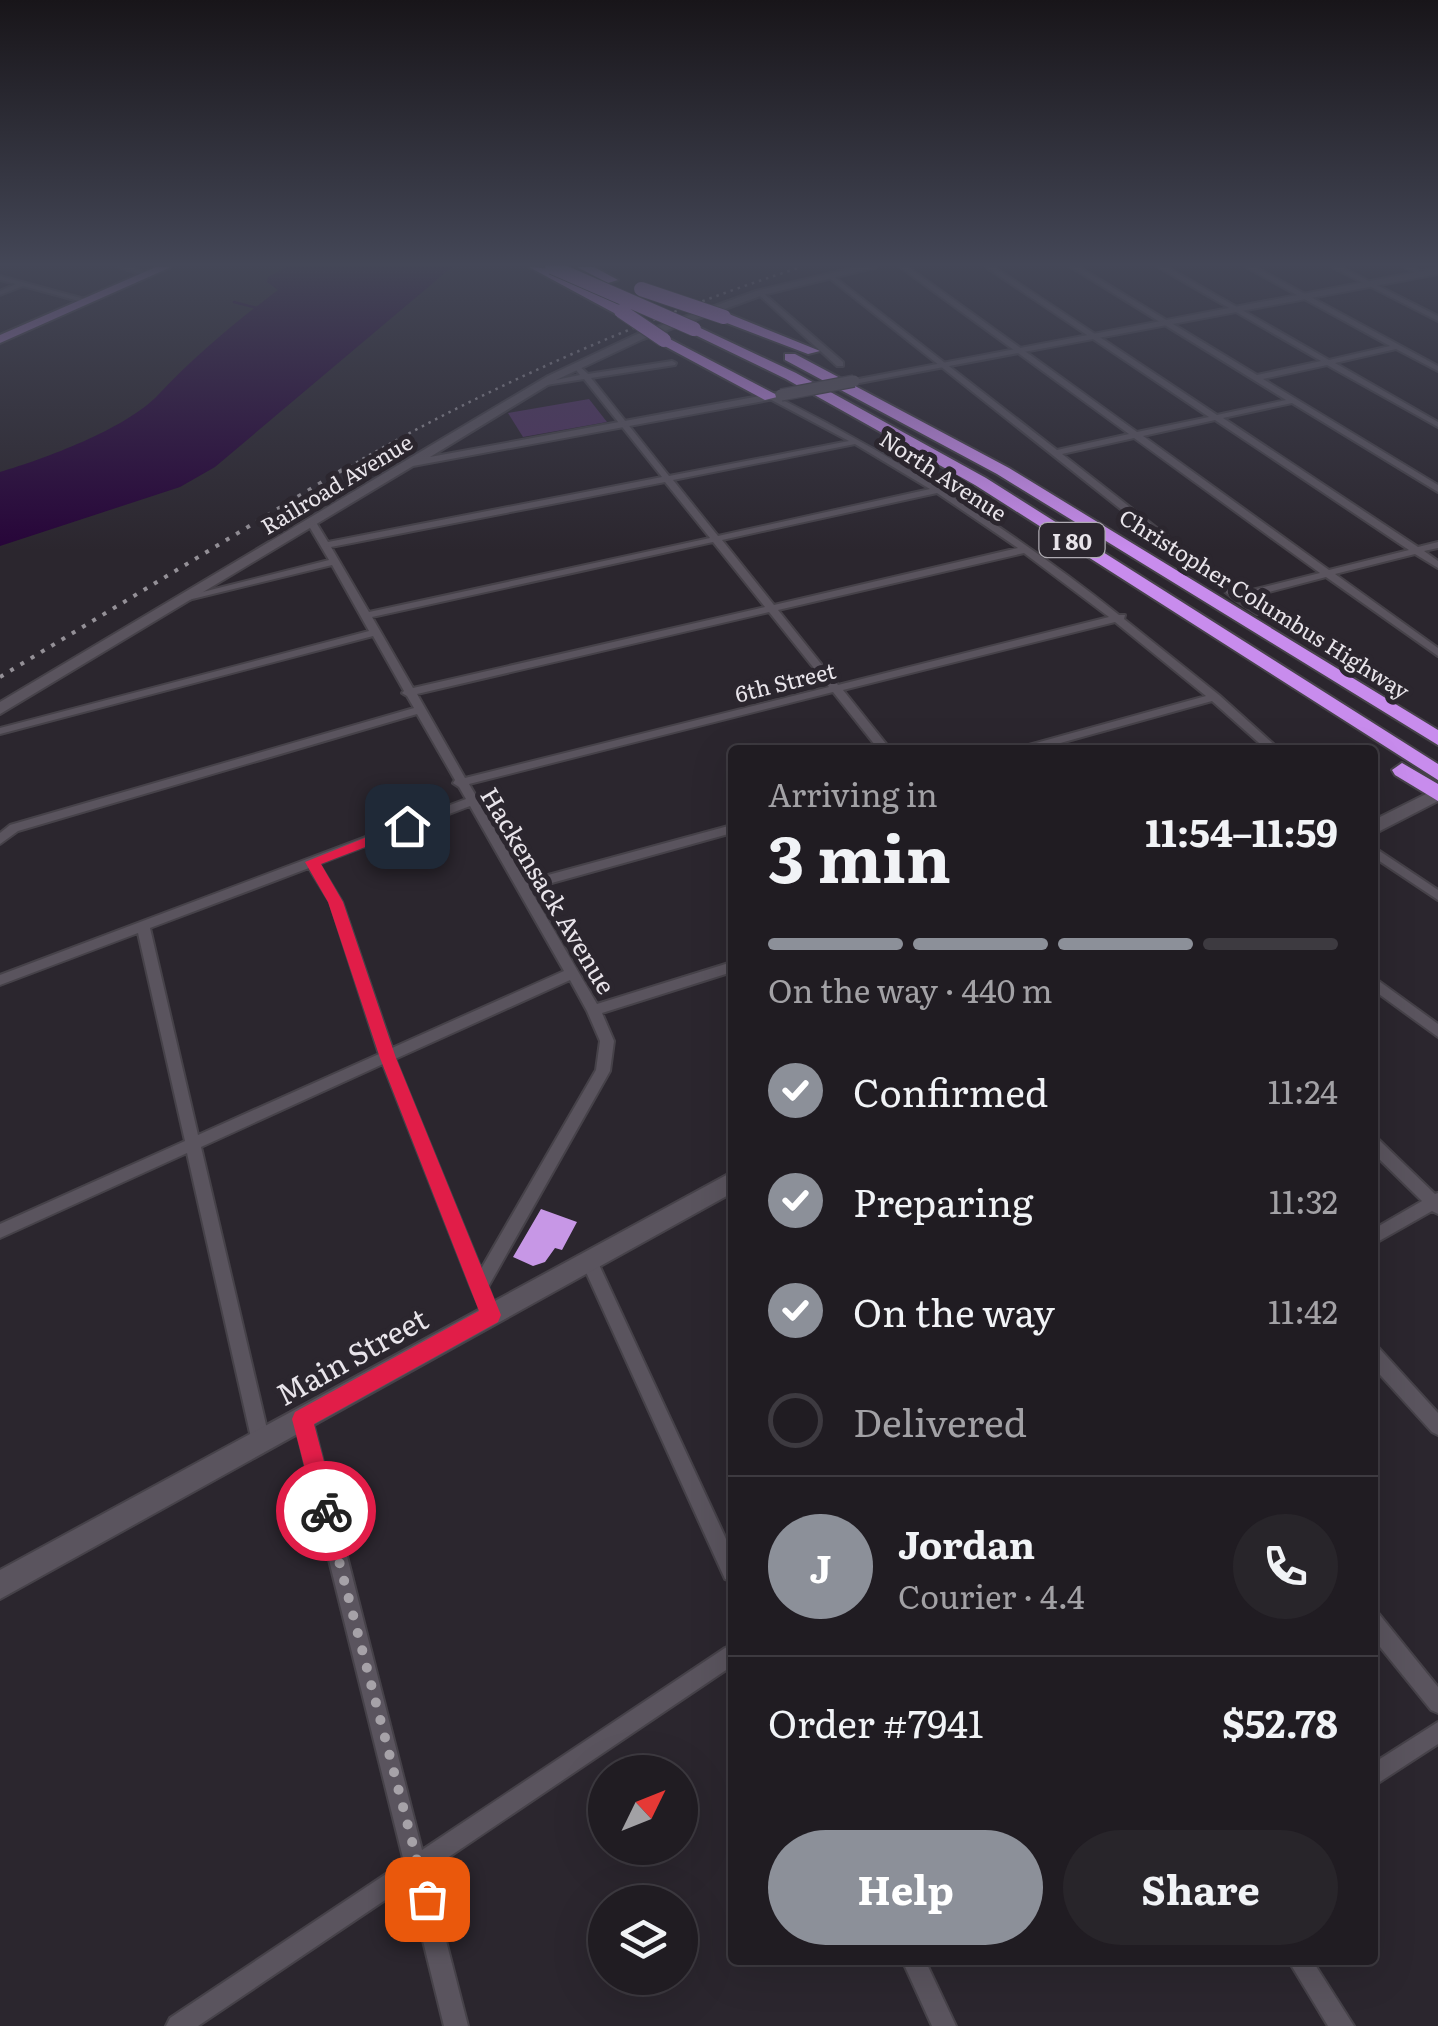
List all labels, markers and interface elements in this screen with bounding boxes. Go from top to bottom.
street label: North Avenue [874,422,1014,528]
street label: Railroad Avenue [254,425,418,541]
street label: Christopher Columbus Highway [1113,500,1417,706]
road number: I 80 [1040,523,1104,557]
street label: 6th Street [731,653,839,709]
text: Arriving in [768,769,938,817]
street label: Hackensack Avenue [472,780,626,1000]
pin [365,784,450,869]
icon: home [380,799,435,854]
text: 11:54–11:59 [1145,802,1338,859]
text: 3 min [768,806,951,903]
text: On the way · 440 m [768,965,1053,1013]
text: Confirmed [853,1062,1048,1119]
icon: check [768,1063,823,1118]
text: 11:24 [1268,1066,1338,1114]
text: Preparing [853,1172,1033,1229]
icon: check [768,1173,823,1228]
text: 11:32 [1269,1176,1338,1224]
text: On the way [853,1282,1055,1339]
icon: check [768,1283,823,1338]
text: 11:42 [1268,1286,1338,1334]
street label: Main Street [267,1295,435,1415]
text: Delivered [853,1392,1027,1449]
courier [276,1461,376,1561]
icon: bike [299,1484,354,1539]
text: Jordan [898,1514,1035,1571]
button: phone [1233,1514,1338,1619]
text: J [810,1538,831,1595]
text: Courier · 4.4 [898,1571,1085,1619]
text: Order #7941 [768,1693,983,1750]
text: $52.78 [1222,1693,1338,1750]
north arrow [588,1755,698,1865]
map controls [588,1755,698,1995]
button: Help [768,1830,1043,1945]
button: Share [1063,1830,1338,1945]
pin [385,1857,470,1942]
icon: bag [400,1872,455,1927]
button: layers [588,1885,698,1995]

